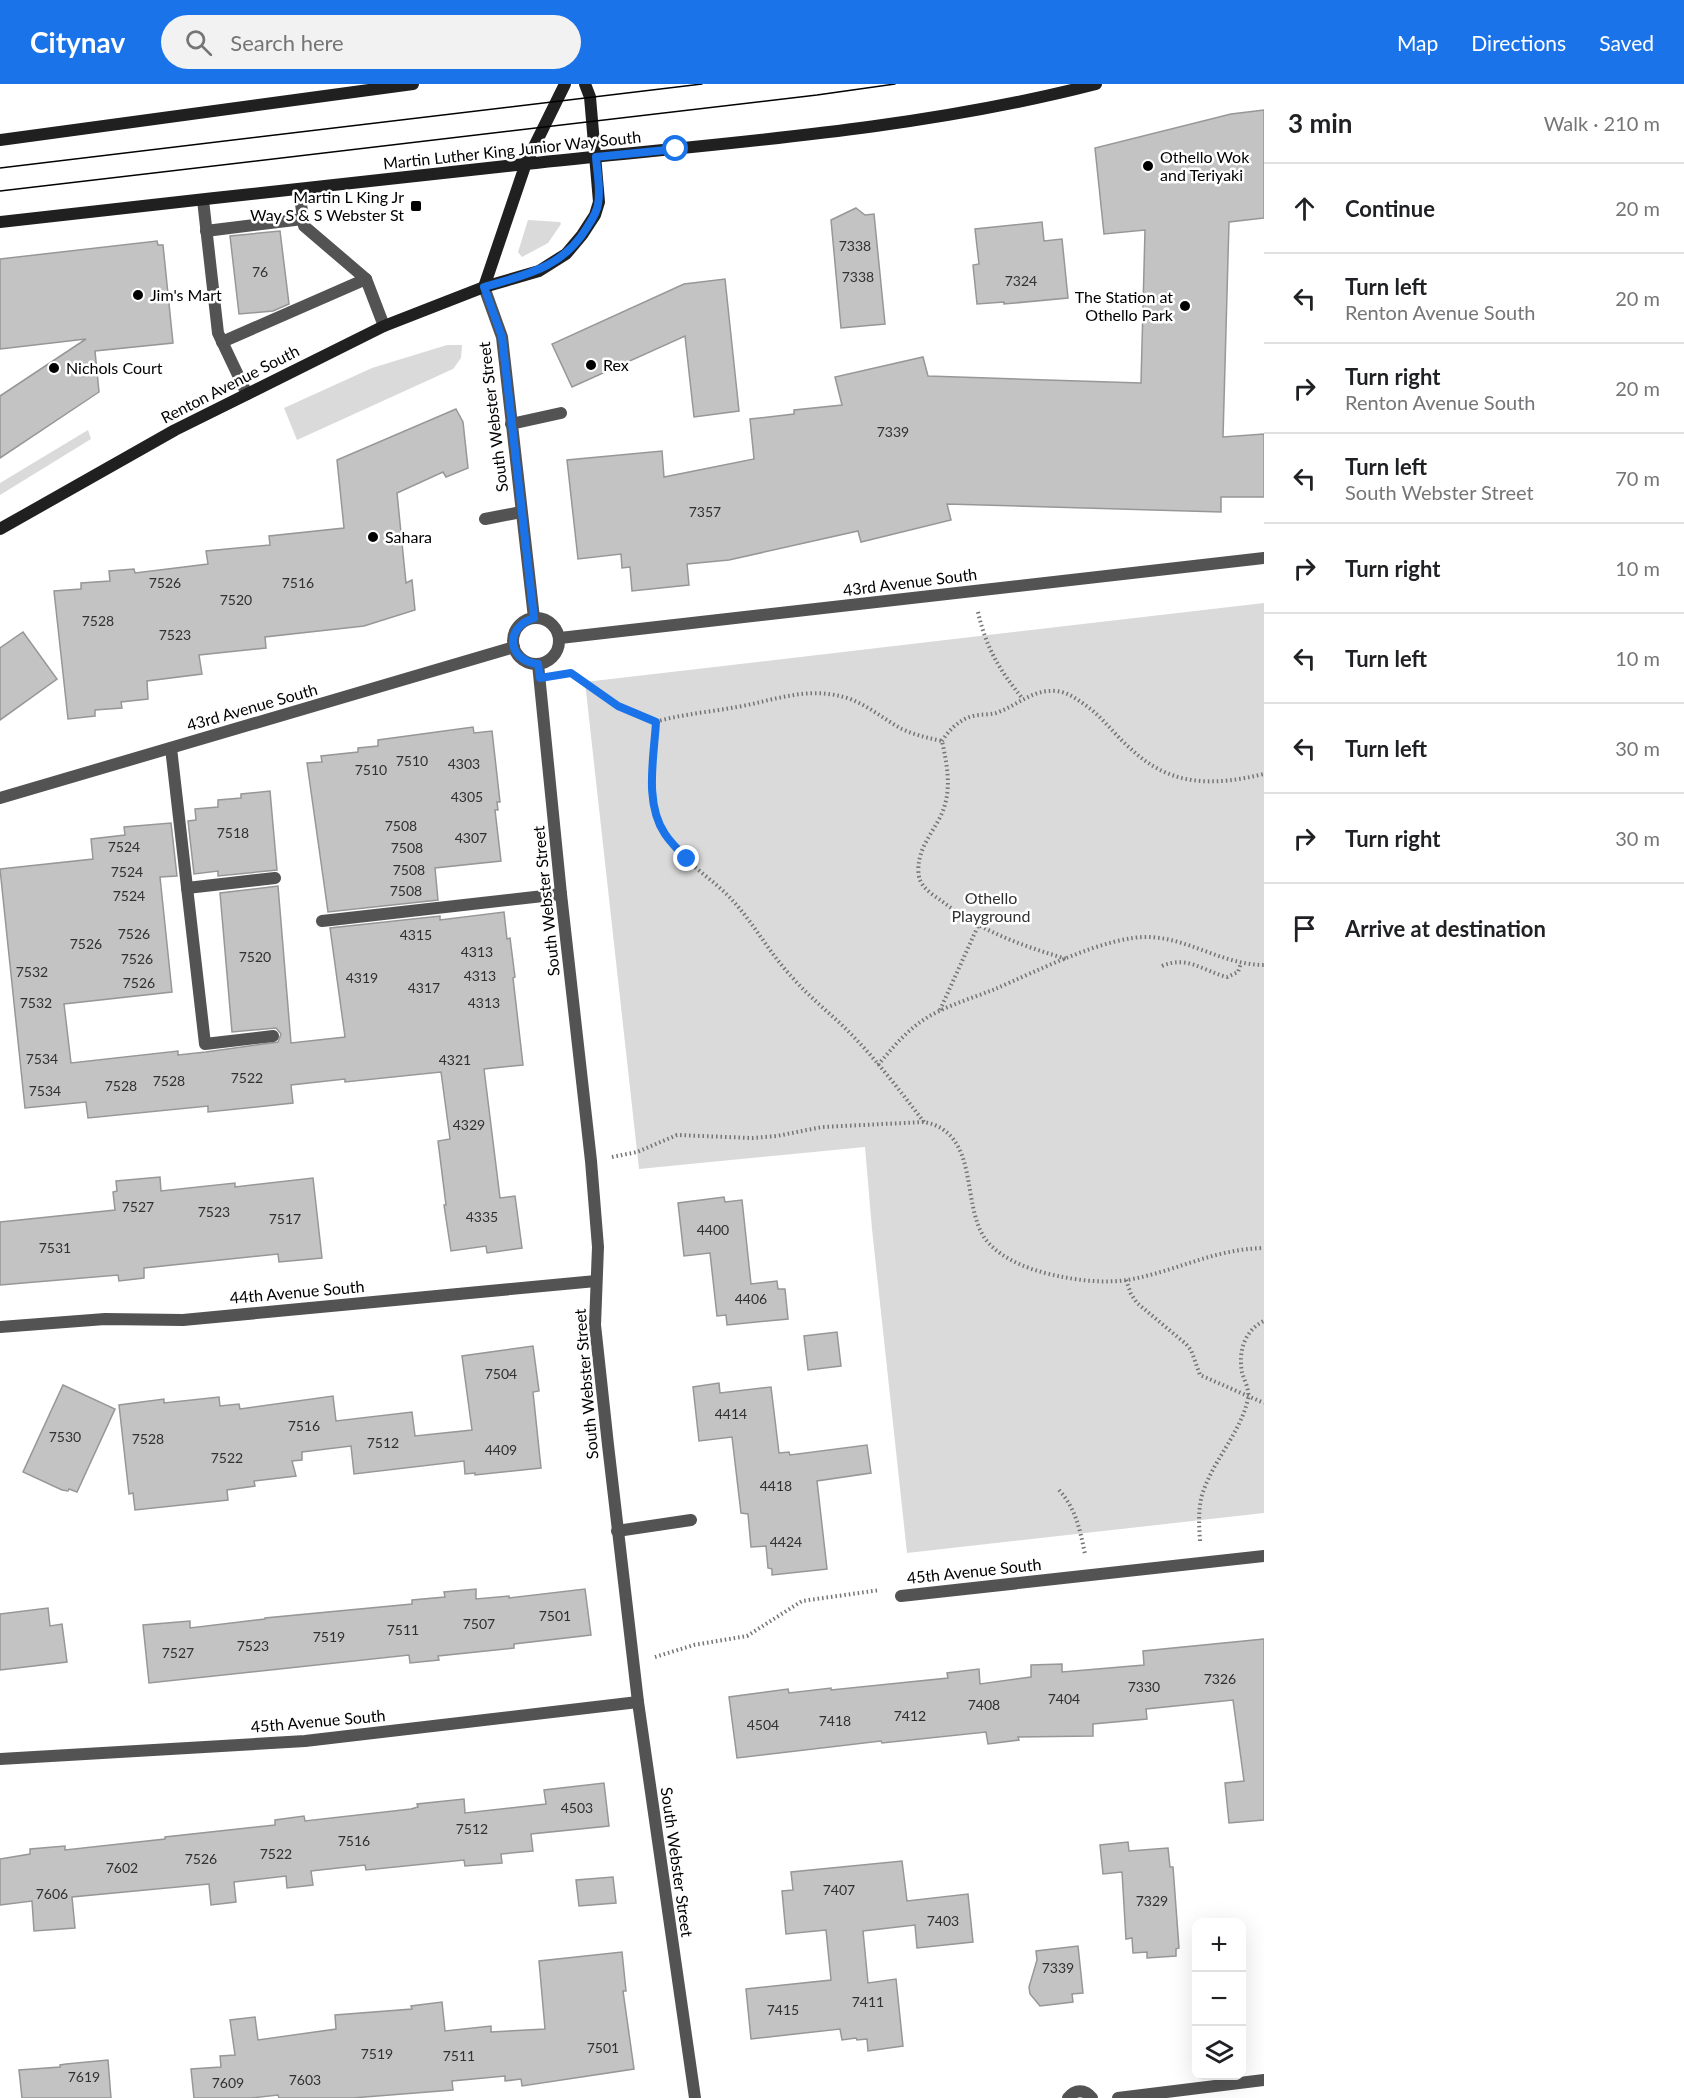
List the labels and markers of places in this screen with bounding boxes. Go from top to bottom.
place label: Othello Wok and Teriyaki [1160,147,1250,184]
marker: Othello Wok and Teriyaki [1141,159,1155,173]
place label: Martin L King Jr Way S & S Webster St [250,187,404,224]
marker: Martin L King Jr Way S & S Webster St [409,199,423,213]
place label: Jim's Mart [150,285,222,304]
place label: The Station at Othello Park [1075,287,1174,324]
marker: Jim's Mart [131,288,145,302]
marker: The Station at Othello Park [1178,299,1192,313]
place label: Rex [603,355,629,374]
place label: Nichols Court [66,358,163,377]
marker: Rex [584,358,598,372]
marker: Nichols Court [47,361,61,375]
place label: Sahara [385,527,432,546]
marker: Sahara [366,530,380,544]

